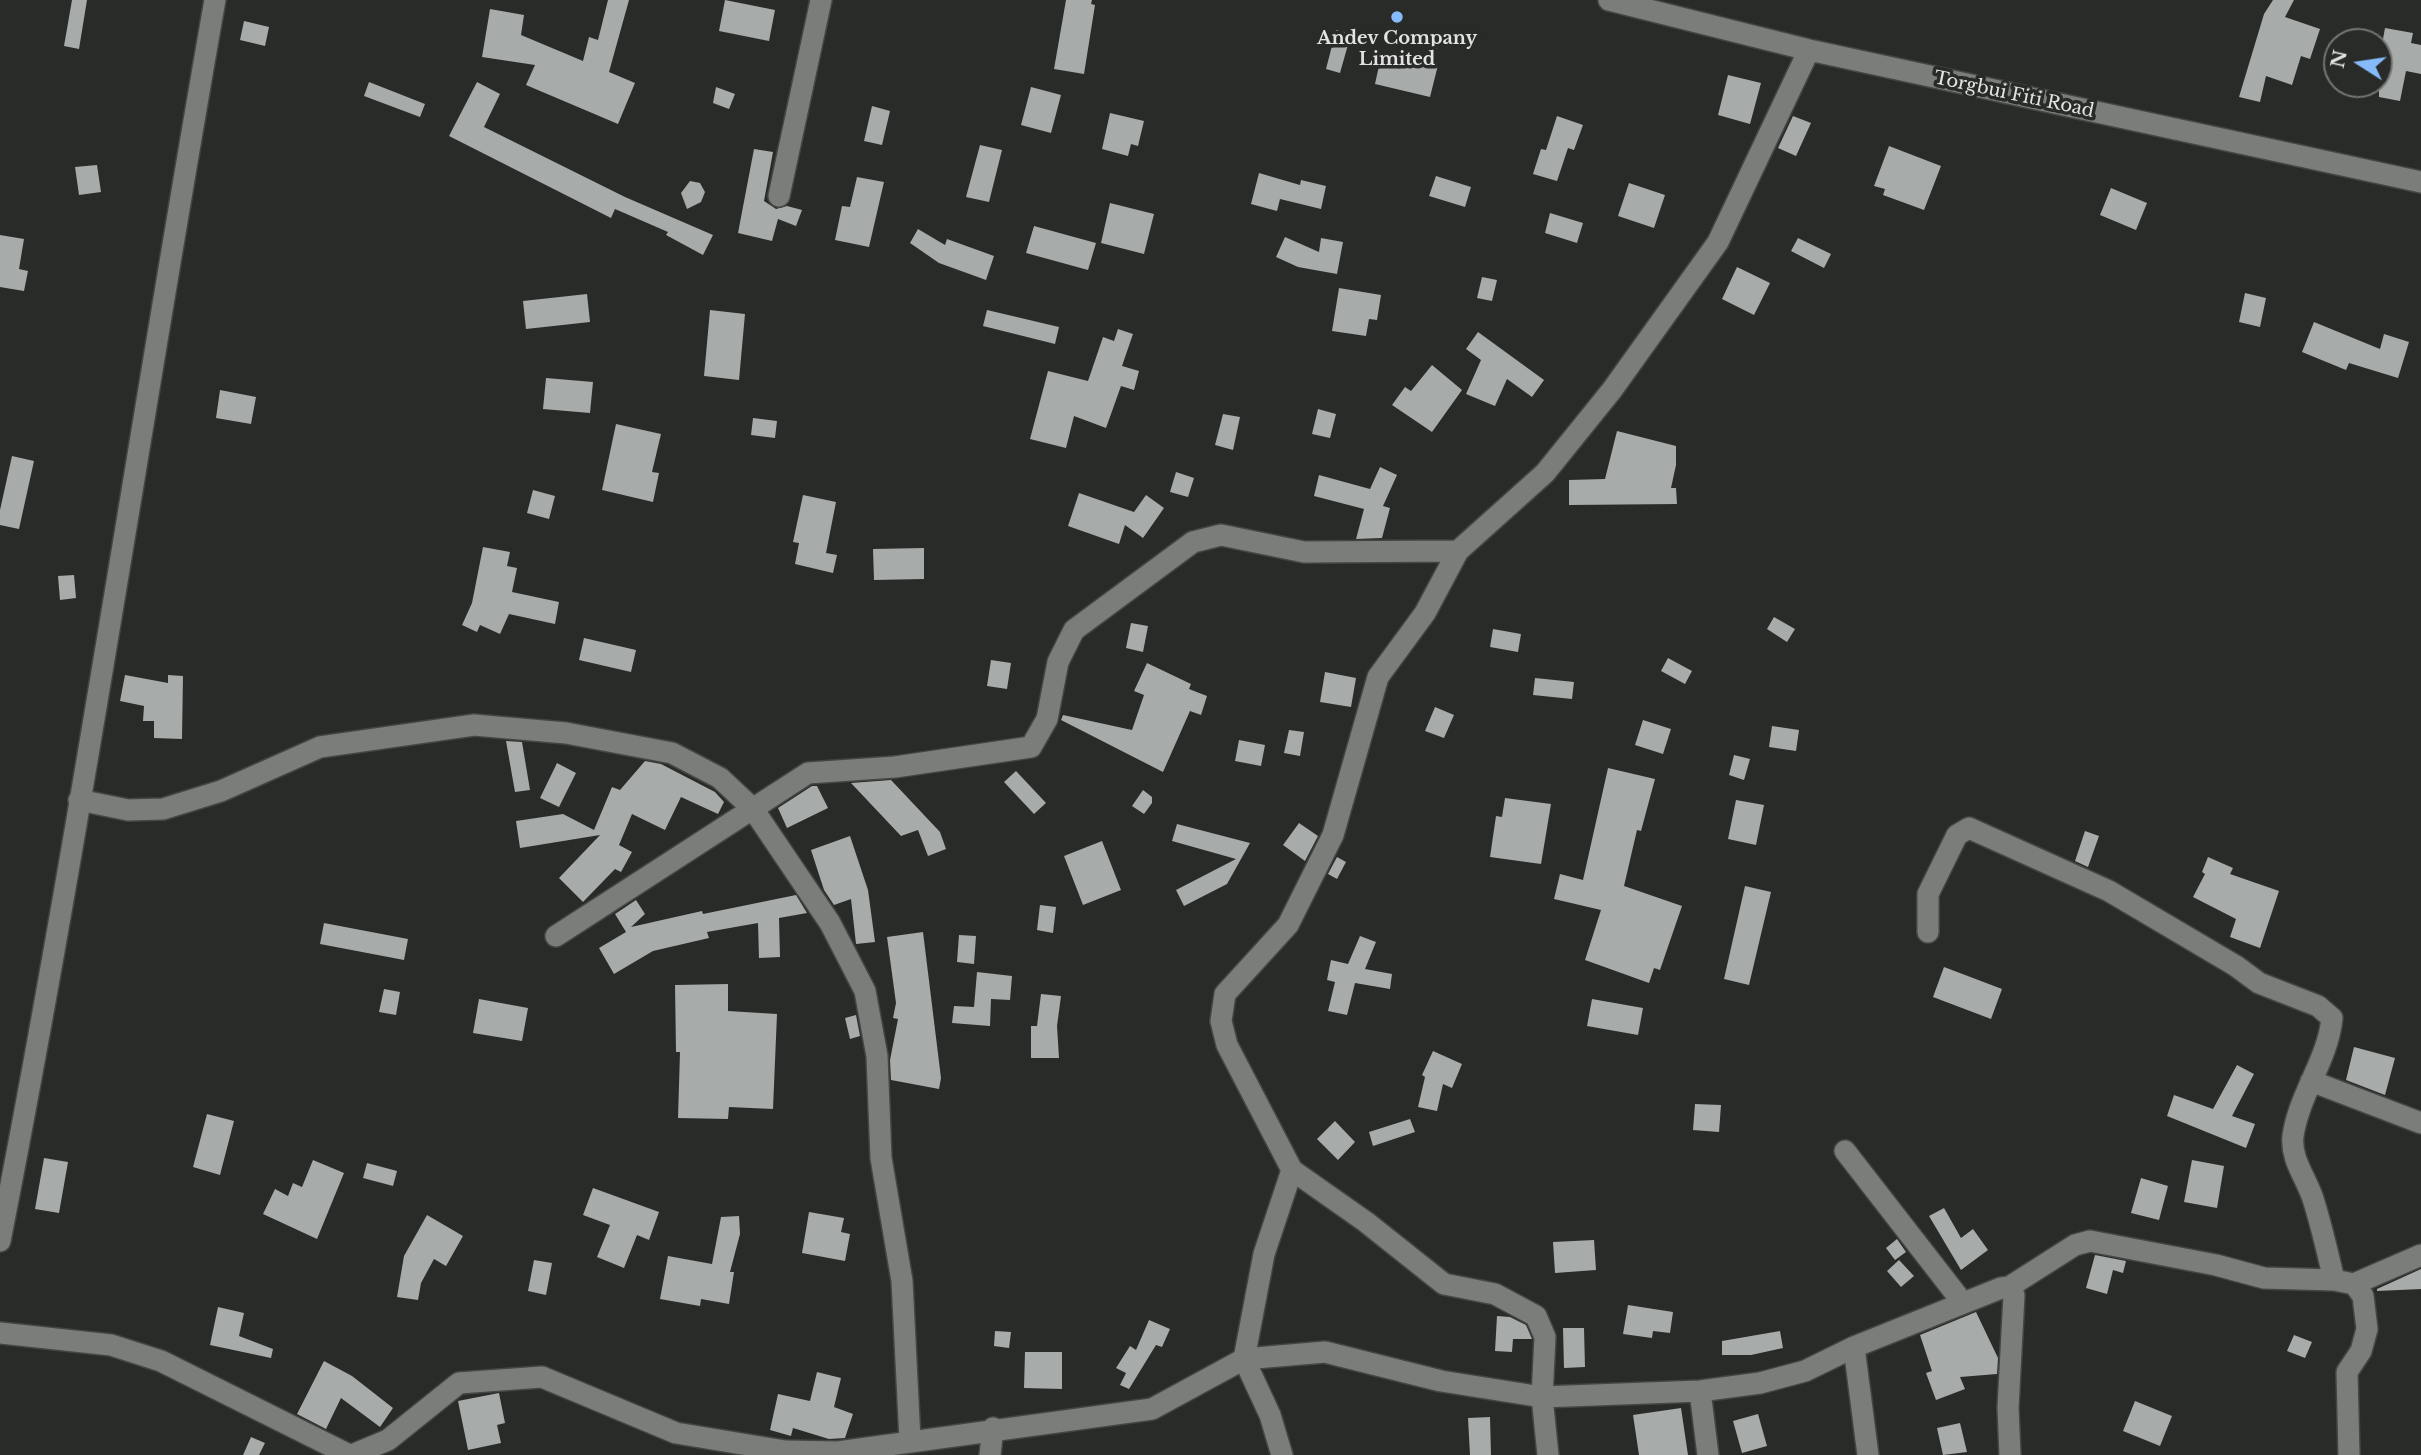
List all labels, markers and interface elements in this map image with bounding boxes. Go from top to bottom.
marker: Andev Company Limited [1389,9,1405,25]
place label: Andev Company Limited [1317,28,1477,70]
north arrow [2323,28,2393,98]
text: N [2326,48,2352,70]
street label: Torgbui Fiti Road [1932,67,2096,123]

